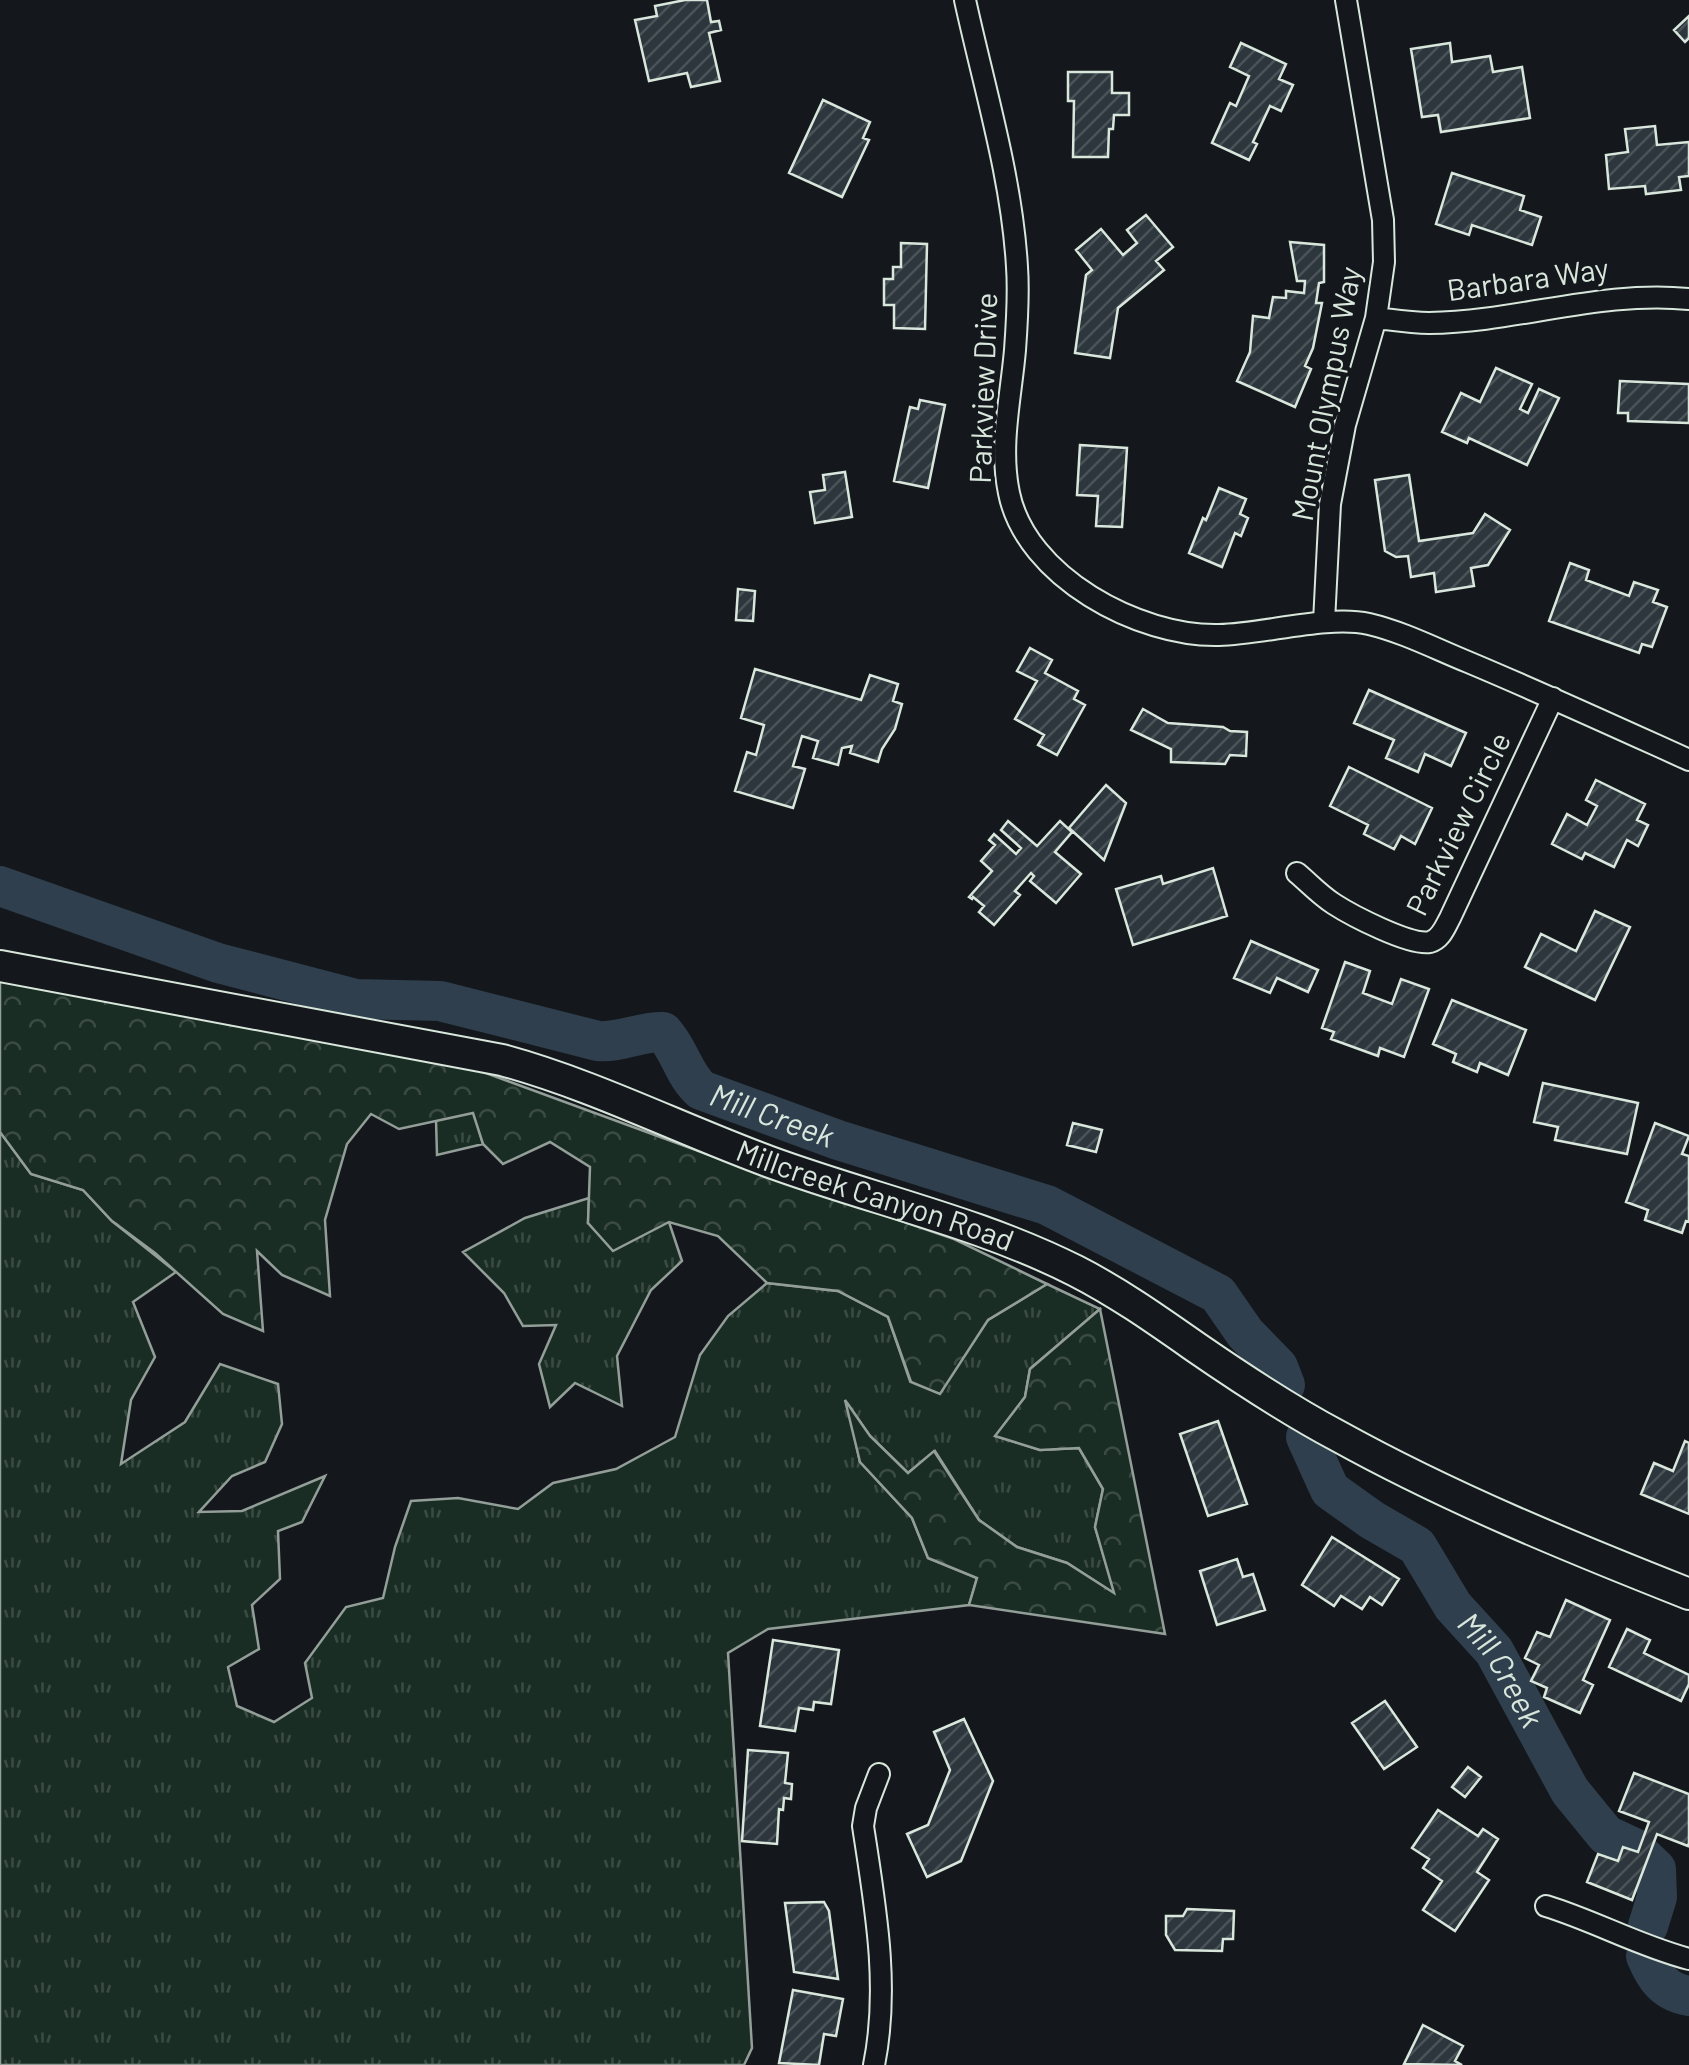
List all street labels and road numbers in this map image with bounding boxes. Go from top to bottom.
street label: Barbara Way [1445,249,1611,307]
street label: Mount Olympus Way [1283,263,1367,524]
street label: Parkview Drive [961,292,1003,484]
street label: Parkview Circle [1397,726,1517,921]
street label: Millcreek Canyon Road [732,1131,1019,1258]

